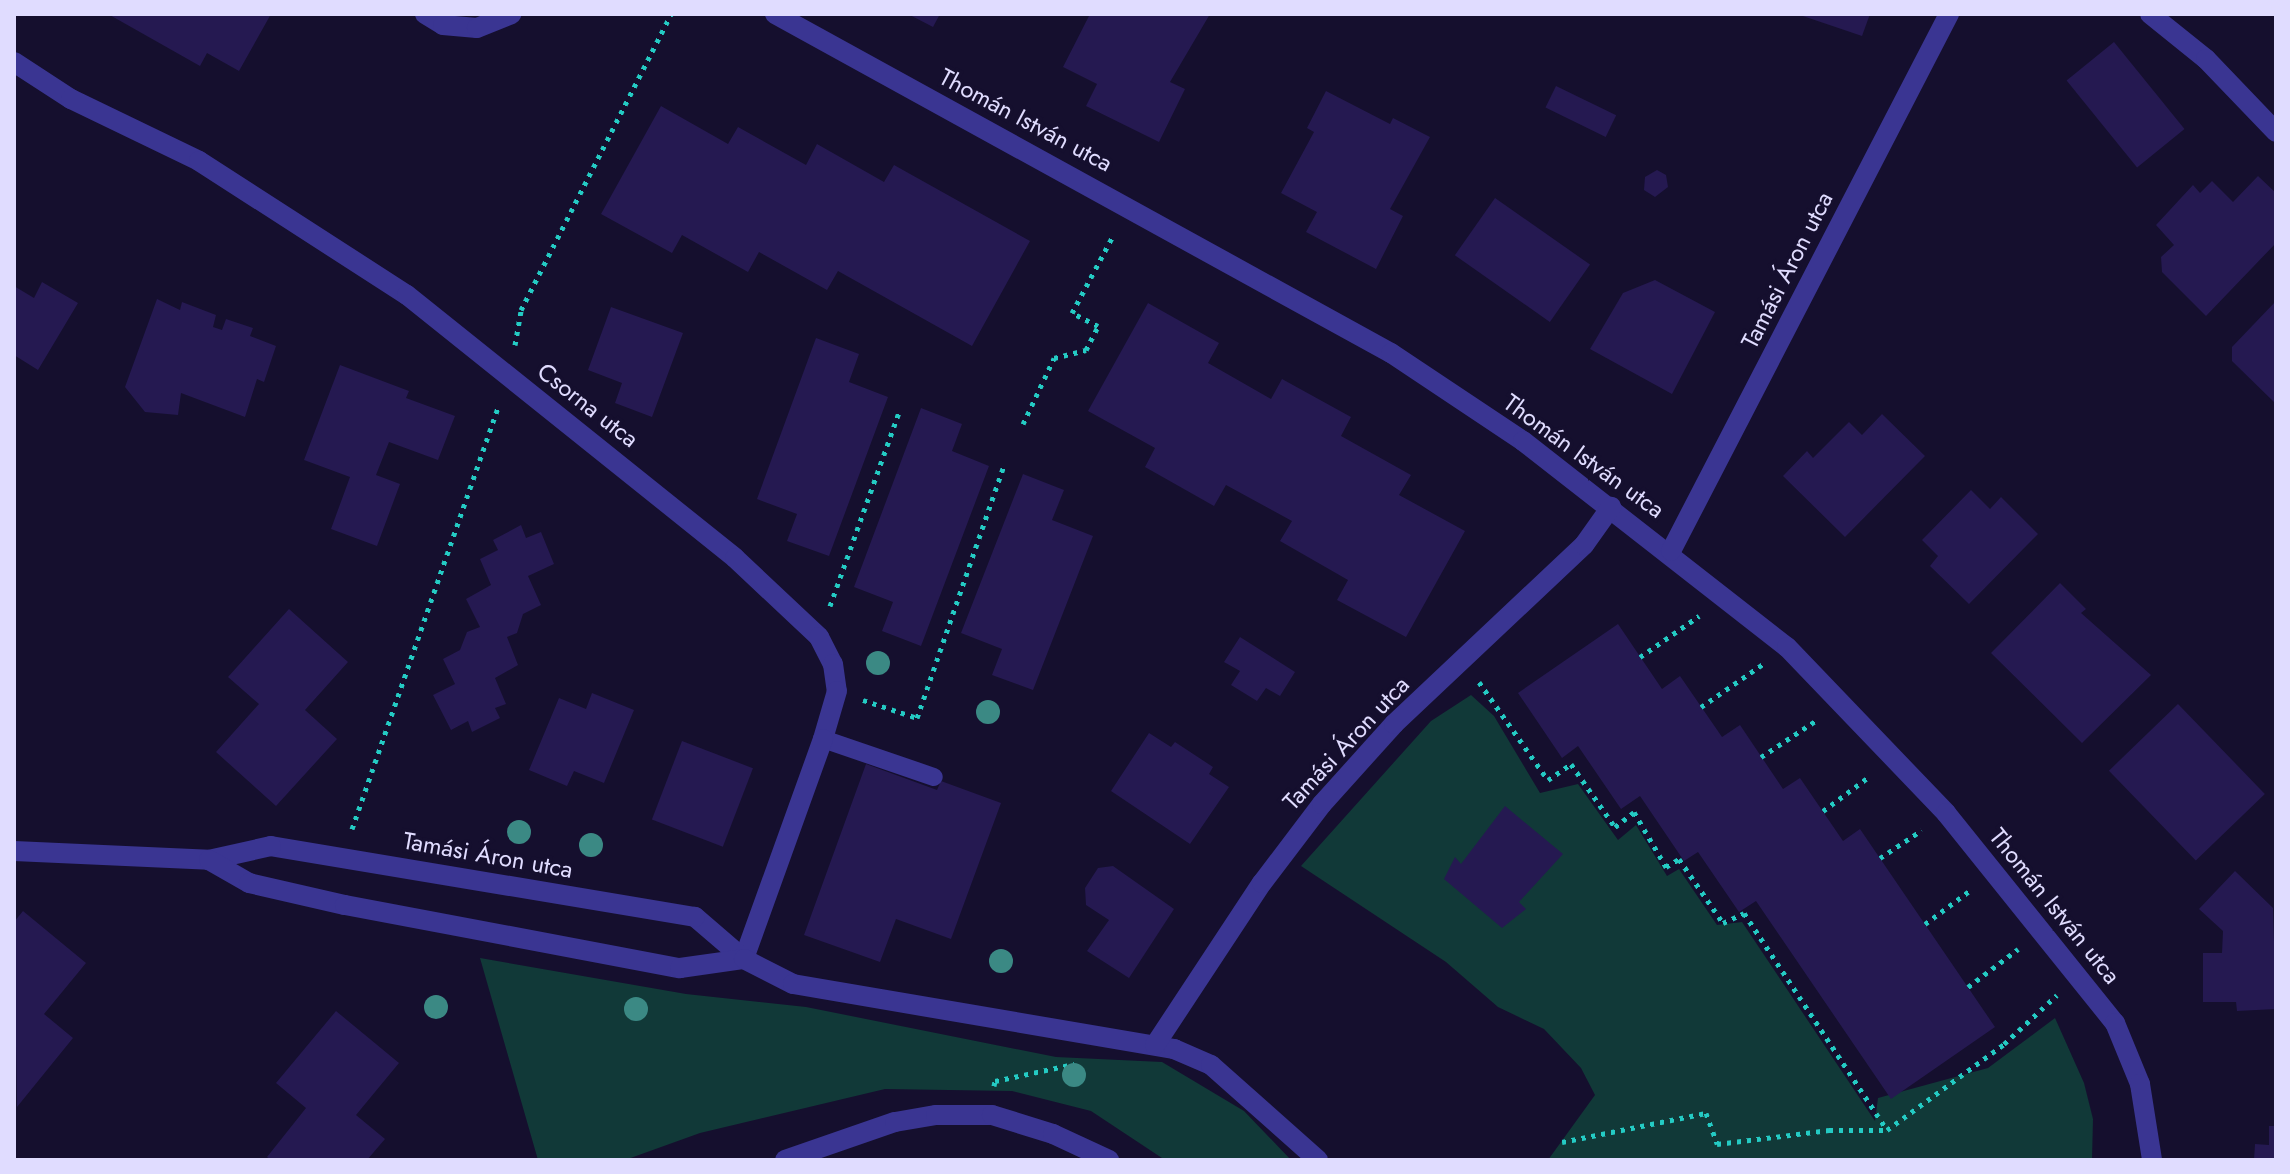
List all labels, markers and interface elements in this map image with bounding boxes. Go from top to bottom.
street label: Thomán István utca [935,62,1117,178]
street label: Tamási Áron utca [1735,187,1839,353]
street label: Csorna utca [532,357,644,453]
street label: Thomán István utca [1498,388,1670,524]
street label: Tamási Áron utca [1277,670,1415,816]
street label: Thomán István utca [1983,822,2127,990]
street label: Tamási Áron utca [401,826,575,884]

